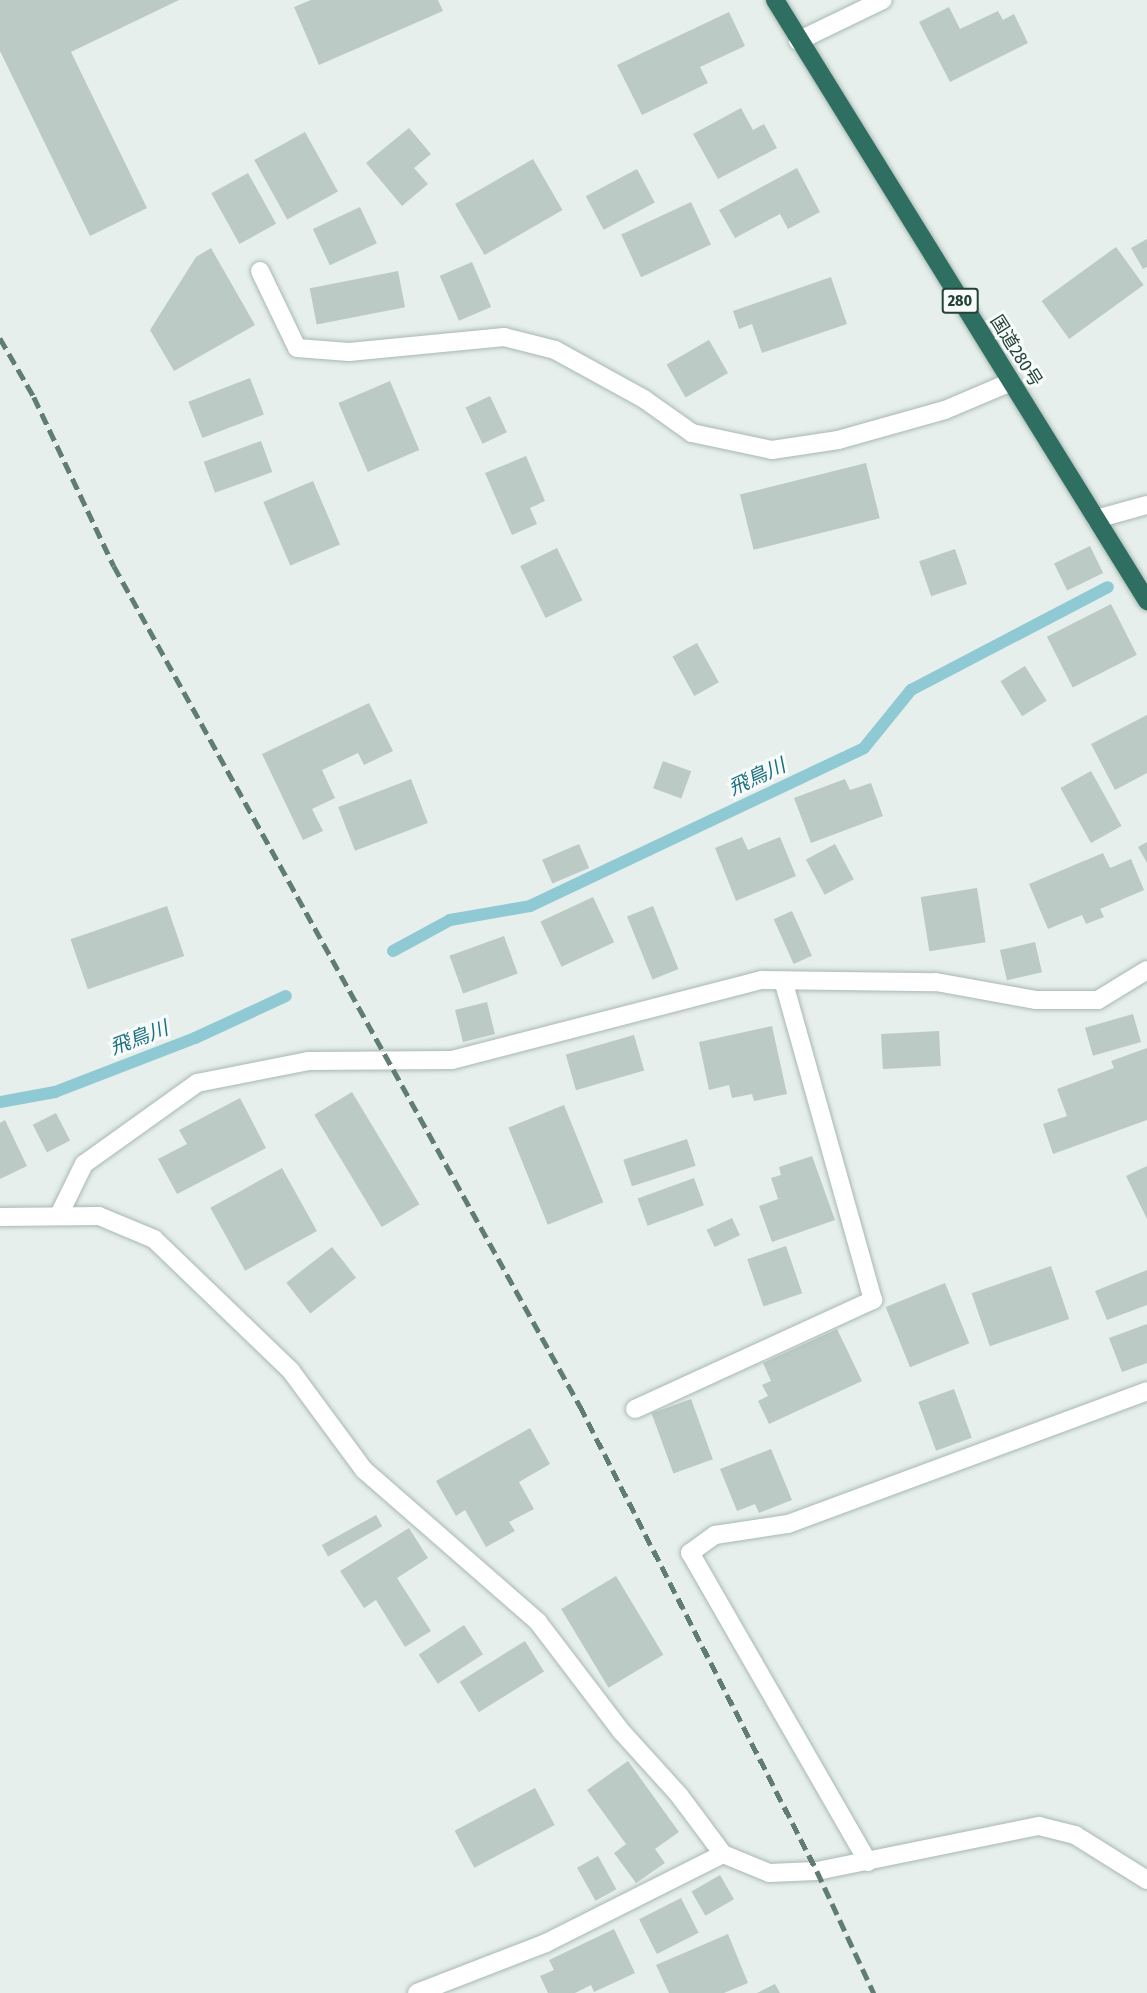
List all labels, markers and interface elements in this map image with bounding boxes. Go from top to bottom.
road number: 280 [940,288,980,314]
street label: 国道280号 [986,311,1046,391]
water label: 飛鳥川 [725,753,789,801]
water label: 飛鳥川 [107,1016,171,1060]

